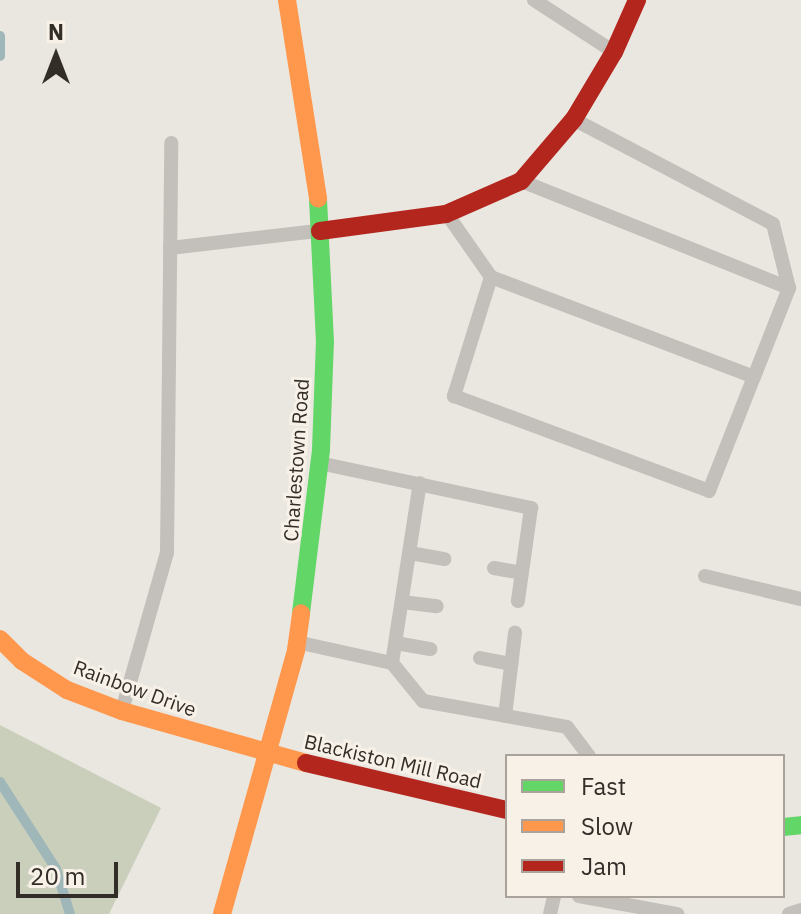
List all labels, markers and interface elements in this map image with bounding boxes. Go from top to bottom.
north arrow [16,16,96,96]
text: N [48,17,64,46]
street label: Charlestown Road [278,378,314,542]
street label: Rainbow Drive [70,655,200,721]
street label: Blackiston Mill Road [302,729,484,793]
legend [505,754,785,898]
text: Fast [581,770,626,802]
text: Slow [581,810,633,842]
scale bar [20,846,122,896]
text: Jam [581,850,627,882]
text: 20 m [30,860,85,892]

